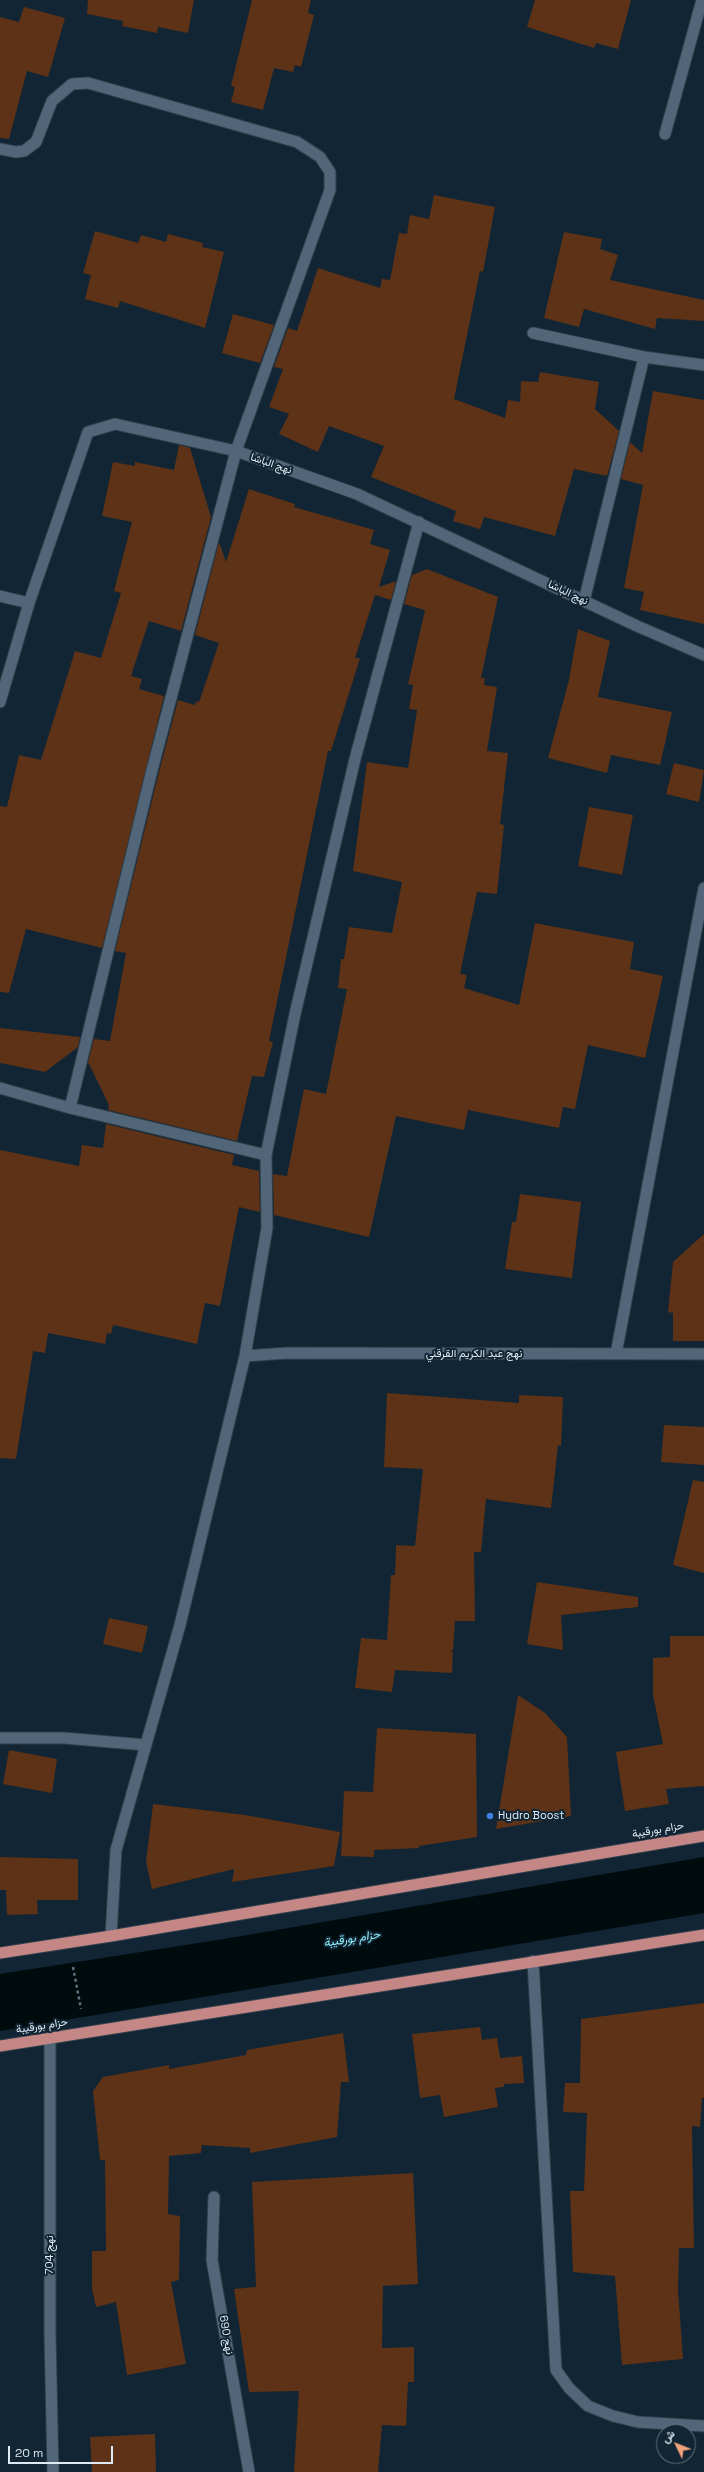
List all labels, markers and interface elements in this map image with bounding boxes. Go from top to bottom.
street label: نهج الباشا [249,451,293,477]
street label: نهج الباشا [546,578,590,608]
street label: نهج عبد الكريم القرقني [426,1347,522,1361]
place label: Hydro Boost [498,1809,564,1823]
marker: Hydro Boost [485,1811,495,1821]
street label: حزام بورقيبة [631,1819,685,1841]
water label: حزام بورقيبة [323,1927,381,1951]
street label: حزام بورقيبة [15,2015,69,2037]
street label: نهج 704 [43,2235,57,2275]
street label: نهج 690 [216,2314,236,2356]
north arrow [656,2424,696,2464]
text: ش [658,2427,678,2446]
scale bar [10,2438,115,2464]
text: 20 m [15,2445,43,2461]

